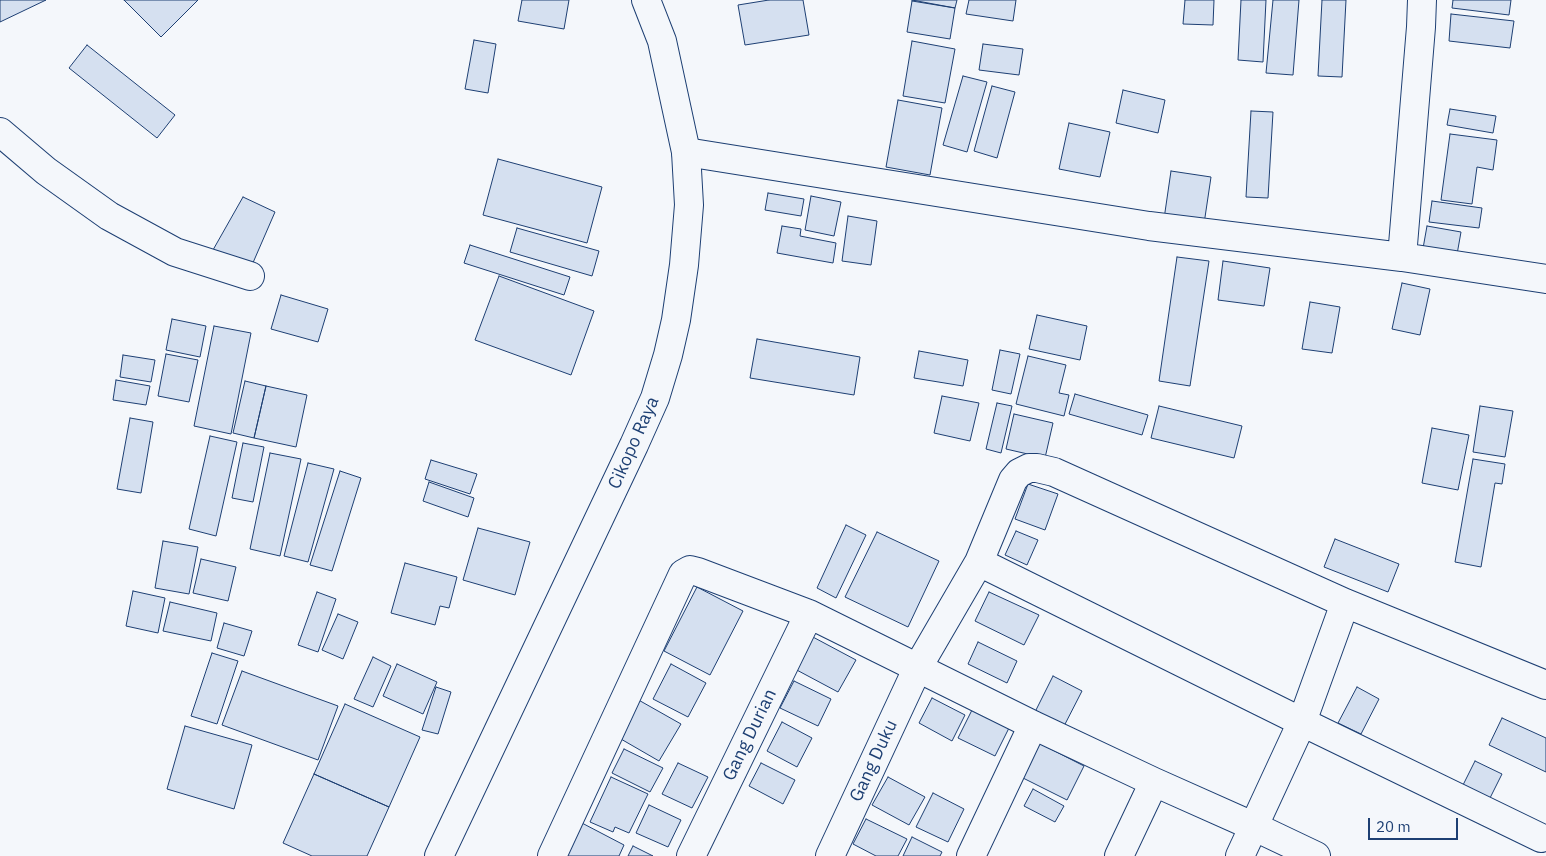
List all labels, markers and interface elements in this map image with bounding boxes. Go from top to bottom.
street label: Cikopo Raya [604,393,664,493]
street label: Gang Durian [719,686,781,784]
street label: Gang Duku [846,717,902,805]
scale bar [1371,808,1461,840]
text: 20 m [1376,817,1411,836]

